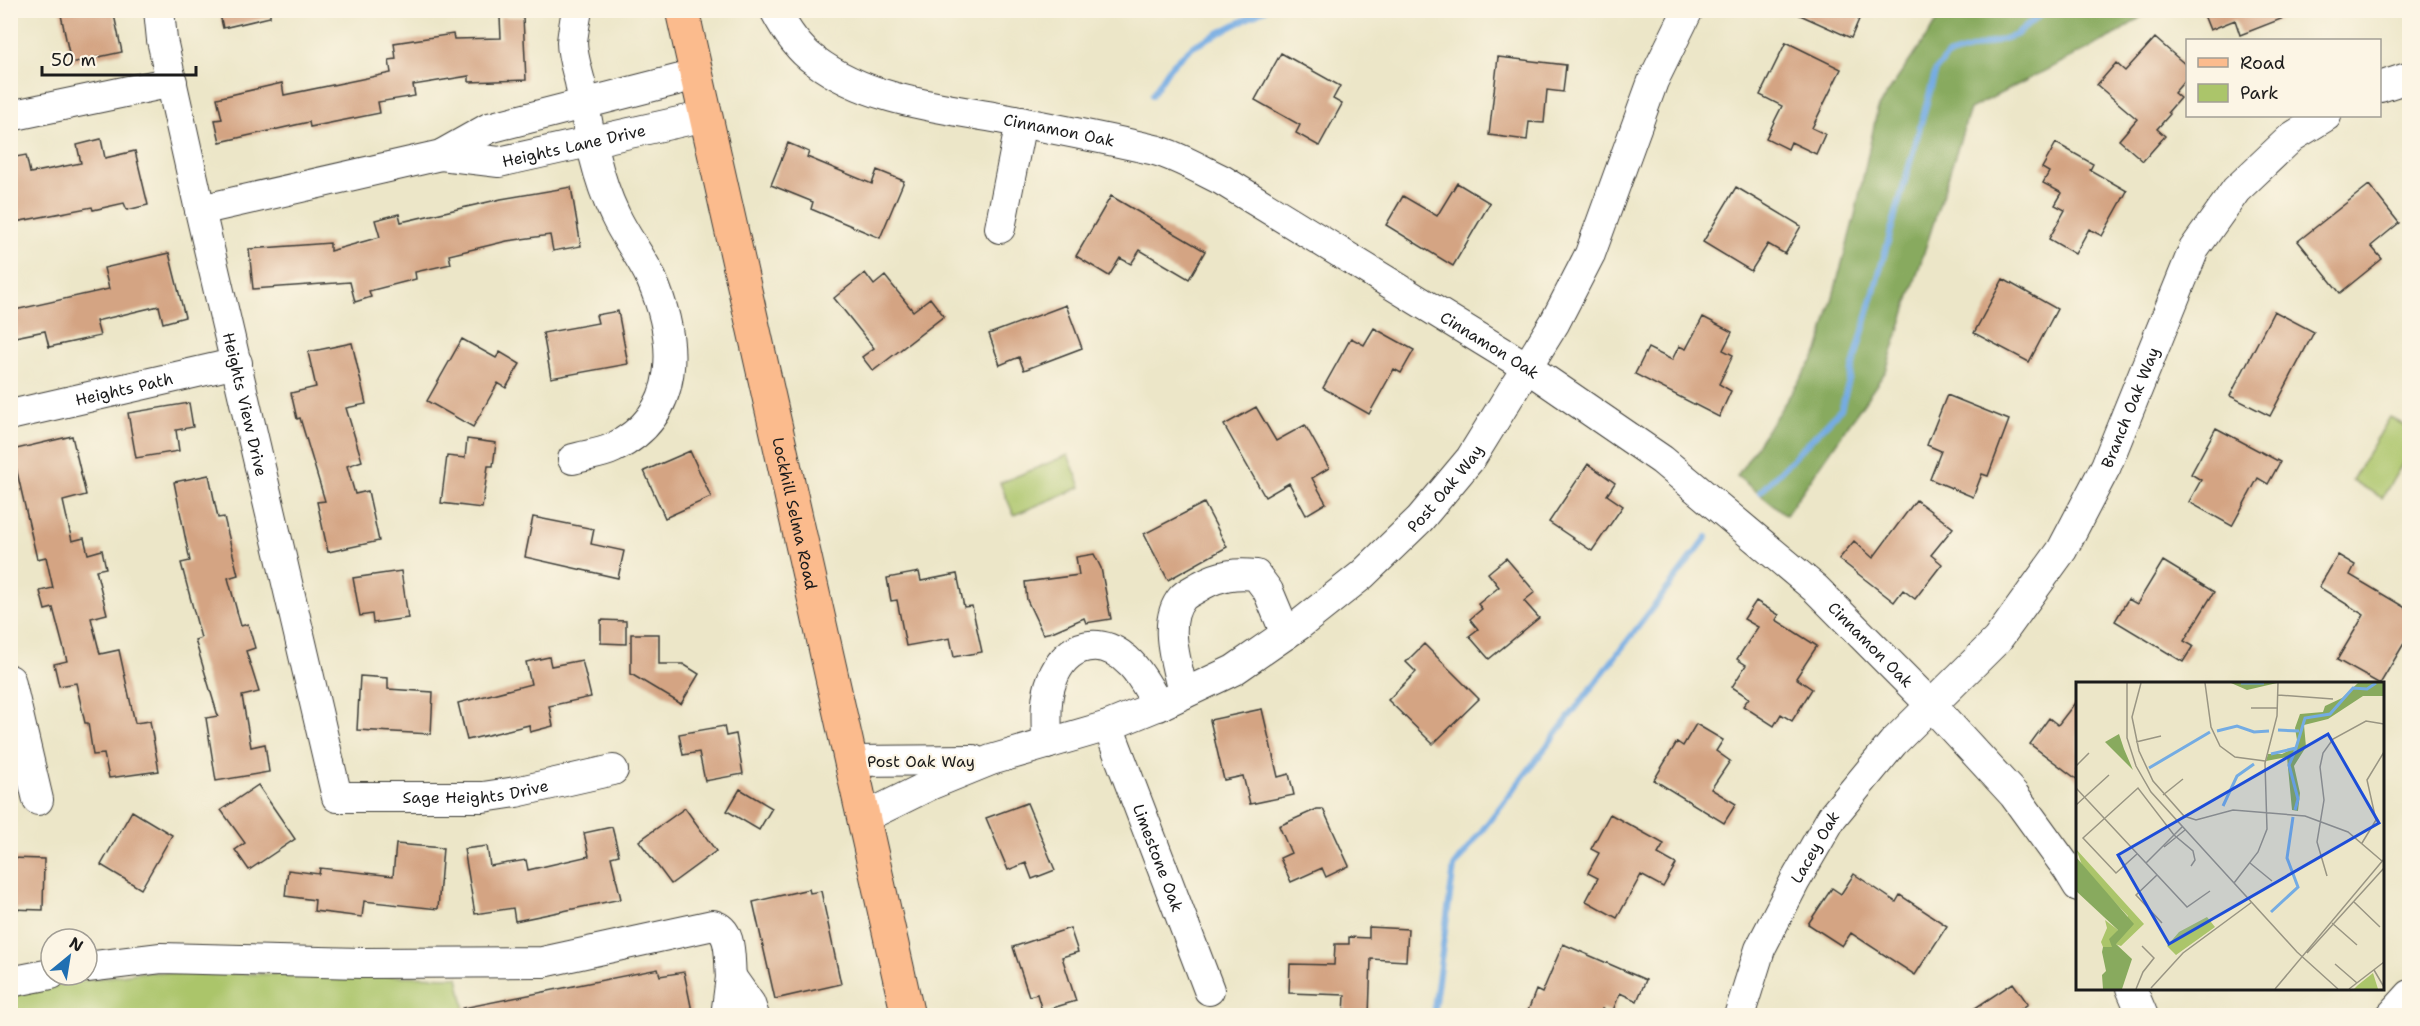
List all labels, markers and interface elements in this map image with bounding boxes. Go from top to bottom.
scale bar [42,39,196,77]
legend [2186,39,2381,117]
text: 50 m [51,48,96,72]
text: Road [2240,51,2285,75]
text: Park [2240,81,2279,105]
street label: Cinnamon Oak [1002,109,1117,151]
street label: Heights Lane Drive [500,119,648,172]
street label: Cinnamon Oak [1436,306,1544,383]
street label: Heights View Drive [218,330,272,478]
street label: Branch Oak Way [2096,344,2164,471]
street label: Heights Path [73,368,175,410]
street label: Lockhill Selma Road [768,435,822,592]
street label: Post Oak Way [1402,441,1487,537]
street label: Cinnamon Oak [1824,597,1918,692]
inset map [2076,682,2384,990]
street label: Post Oak Way [867,751,975,772]
street label: Sage Heights Drive [403,774,550,808]
street label: Limestone Oak [1128,801,1189,915]
street label: Lacey Oak [1785,806,1844,887]
north arrow [39,927,99,987]
text: N [66,932,87,957]

